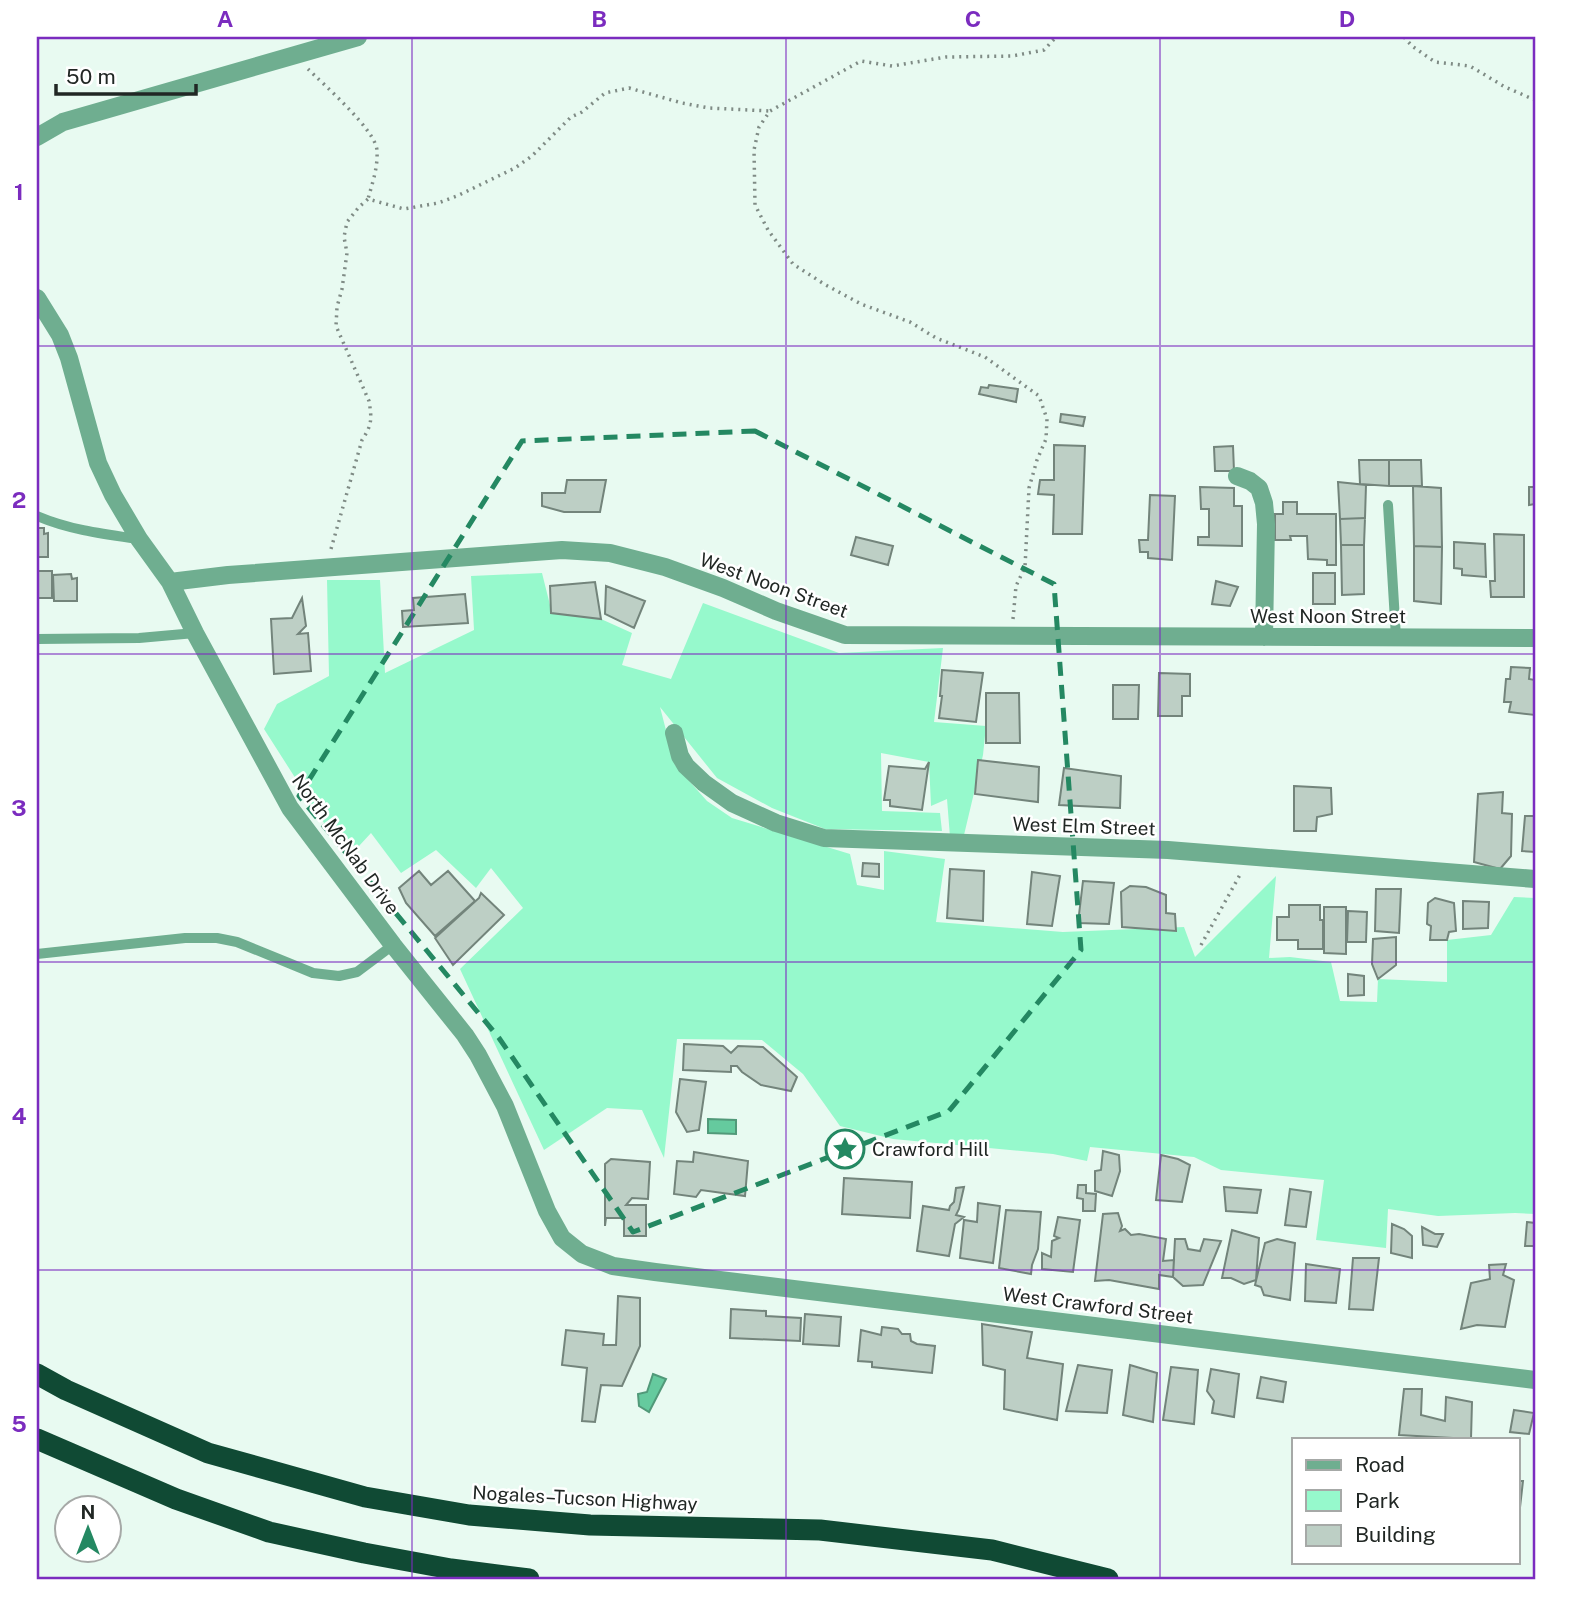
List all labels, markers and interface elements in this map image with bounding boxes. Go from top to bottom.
text: A [217,5,234,32]
text: B [591,5,607,32]
text: C [965,5,981,32]
text: D [1339,5,1355,32]
scale bar [56,52,196,96]
text: 50 m [66,64,116,89]
text: 1 [14,178,24,205]
text: 2 [12,486,26,513]
street label: West Noon Street [697,548,851,622]
street label: West Noon Street [1250,605,1406,627]
street label: North McNab Drive [288,770,404,918]
text: 3 [11,794,27,821]
street label: West Elm Street [1012,813,1156,839]
text: 4 [11,1102,27,1129]
place icon: Crawford Hill [824,1128,866,1170]
place label: Crawford Hill [872,1138,989,1160]
street label: West Crawford Street [1002,1282,1194,1328]
text: 5 [11,1410,27,1437]
legend [1292,1438,1520,1564]
text: Road [1355,1452,1405,1477]
street label: Nogales–Tucson Highway [472,1481,698,1515]
text: Park [1355,1488,1400,1513]
north arrow [52,1494,122,1564]
text: N [81,1501,95,1523]
text: Building [1355,1522,1436,1547]

